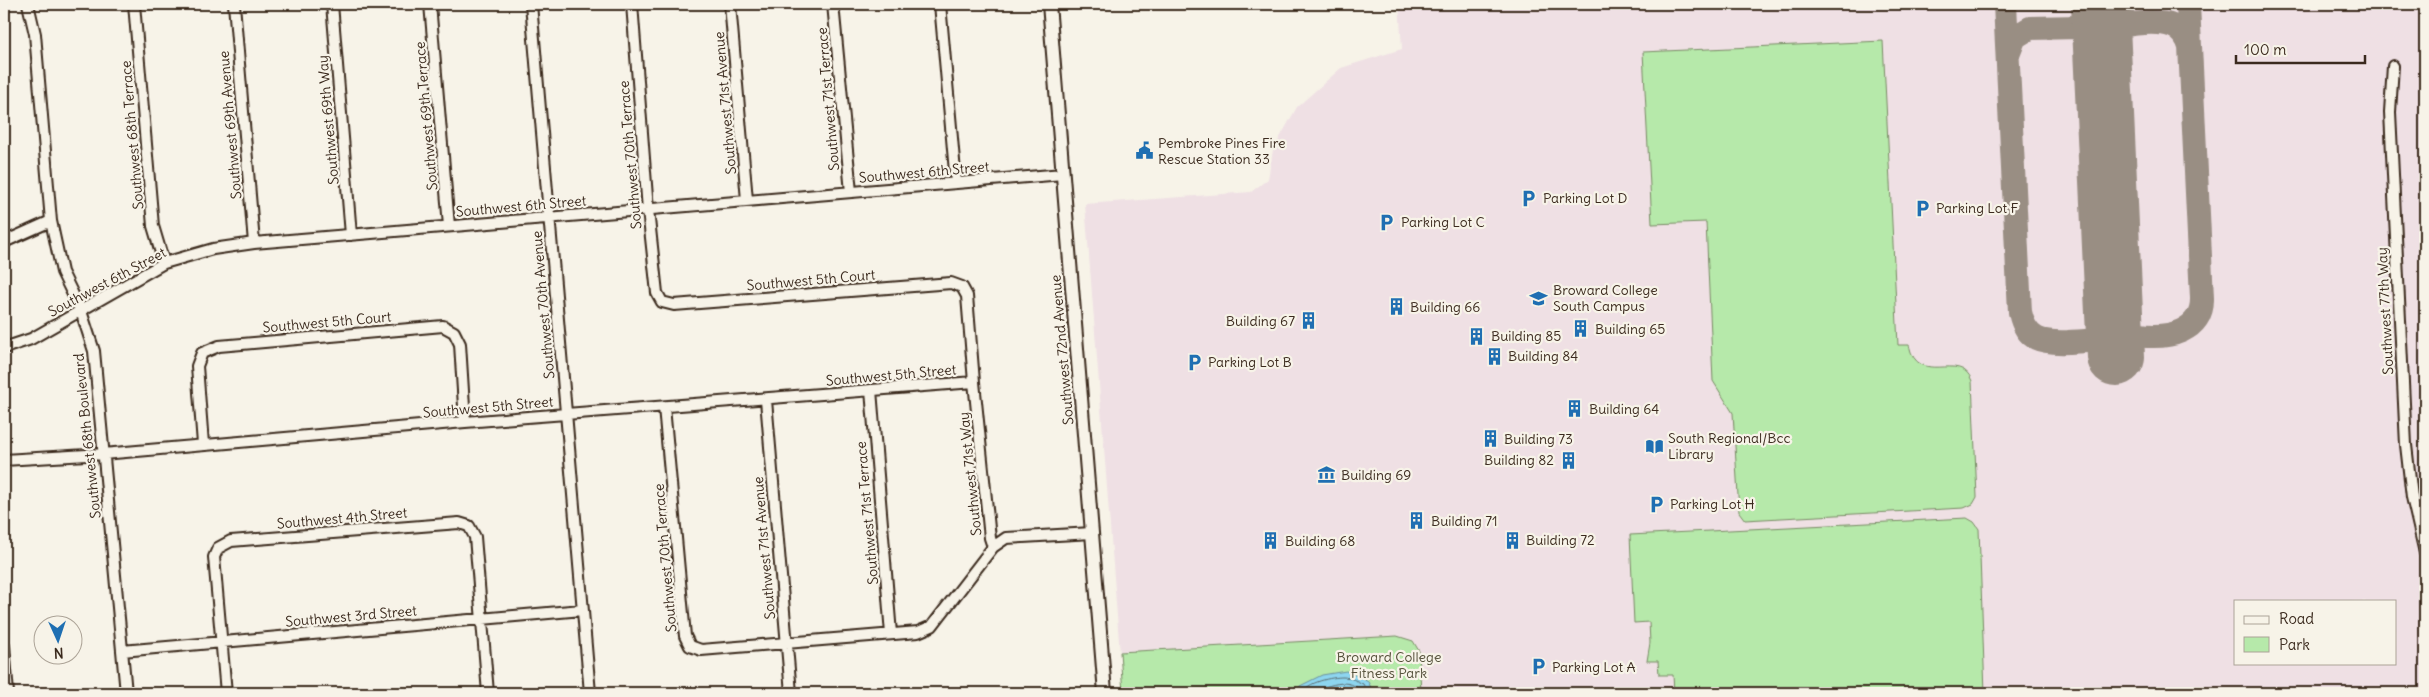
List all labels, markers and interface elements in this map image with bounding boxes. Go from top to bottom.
street label: Southwest 71st Terrace [813,27,843,171]
street label: Southwest 71st Avenue [710,31,740,175]
scale bar [2236,32,2365,64]
text: 100 m [2244,40,2286,59]
street label: Southwest 69th Terrace [411,41,441,191]
street label: Southwest 69th Avenue [215,50,245,200]
street label: Southwest 69th Way [313,55,343,185]
street label: Southwest 68th Terrace [117,60,147,210]
street label: Southwest 70th Terrace [615,80,645,230]
place label: Pembroke Pines Fire Rescue Station 33 [1158,134,1286,168]
public building icon: Pembroke Pines Fire Rescue Station 33 [1134,141,1154,161]
street label: Southwest 6th Street [858,157,990,187]
parking icon: Parking Lot D [1519,188,1539,208]
place label: Parking Lot D [1543,189,1628,207]
street label: Southwest 6th Street [455,191,587,221]
parking icon: Parking Lot F [1912,198,1932,218]
place label: Parking Lot F [1936,199,2019,217]
parking icon: Parking Lot C [1377,212,1397,232]
place label: Parking Lot C [1401,213,1485,231]
street label: Southwest 70th Avenue [528,230,558,380]
street label: Southwest 6th Street [45,243,169,321]
street label: Southwest 77th Way [2373,247,2397,375]
street label: Southwest 5th Court [746,265,876,295]
street label: Southwest 72nd Avenue [1046,274,1078,426]
place label: Broward College South Campus [1553,281,1658,315]
school or university icon: Broward College South Campus [1529,288,1549,308]
building icon: Building 66 [1386,297,1406,317]
place label: Building 66 [1410,298,1480,316]
street label: Southwest 5th Court [262,307,392,337]
building icon: Building 67 [1299,311,1319,331]
place label: Building 67 [1226,312,1295,330]
building icon: Building 65 [1571,319,1591,339]
place label: Building 65 [1595,320,1665,338]
building icon: Building 85 [1467,326,1487,346]
place label: Building 85 [1491,327,1561,345]
building icon: Building 84 [1484,346,1504,366]
place label: Building 84 [1508,347,1578,365]
street label: Southwest 68th Boulevard [69,352,105,520]
parking icon: Parking Lot B [1184,352,1204,372]
place label: Parking Lot B [1208,353,1292,371]
street label: Southwest 5th Street [825,360,957,390]
street label: Southwest 5th Street [422,392,554,422]
building icon: Building 64 [1565,399,1585,419]
place label: Building 64 [1589,400,1659,418]
street label: Southwest 71st Way [955,411,985,537]
building icon: Building 73 [1480,429,1500,449]
place label: South Regional/Bcc Library [1668,429,1791,463]
place label: Building 73 [1504,430,1573,448]
library icon: South Regional/Bcc Library [1644,436,1664,456]
street label: Southwest 71st Terrace [852,441,882,585]
building icon: Building 82 [1558,450,1578,470]
place label: Building 82 [1484,451,1554,469]
museum icon: Building 69 [1317,465,1337,485]
place label: Building 69 [1341,466,1411,484]
street label: Southwest 71st Avenue [749,476,779,620]
street label: Southwest 70th Terrace [650,483,680,633]
parking icon: Parking Lot H [1646,494,1666,514]
place label: Parking Lot H [1670,495,1755,513]
street label: Southwest 4th Street [276,503,408,533]
building icon: Building 71 [1407,511,1427,531]
place label: Building 71 [1431,512,1498,530]
building icon: Building 72 [1502,530,1522,550]
building icon: Building 68 [1261,531,1281,551]
place label: Building 72 [1526,531,1595,549]
place label: Building 68 [1285,532,1355,550]
legend [2234,600,2396,664]
street label: Southwest 3rd Street [284,601,418,631]
text: Road [2279,609,2314,628]
north arrow [32,614,82,664]
text: Park [2279,635,2310,654]
text: N [53,644,64,662]
park label: Broward College Fitness Park [1337,648,1441,682]
parking icon: Parking Lot A [1528,657,1548,677]
place label: Parking Lot A [1552,658,1636,676]

